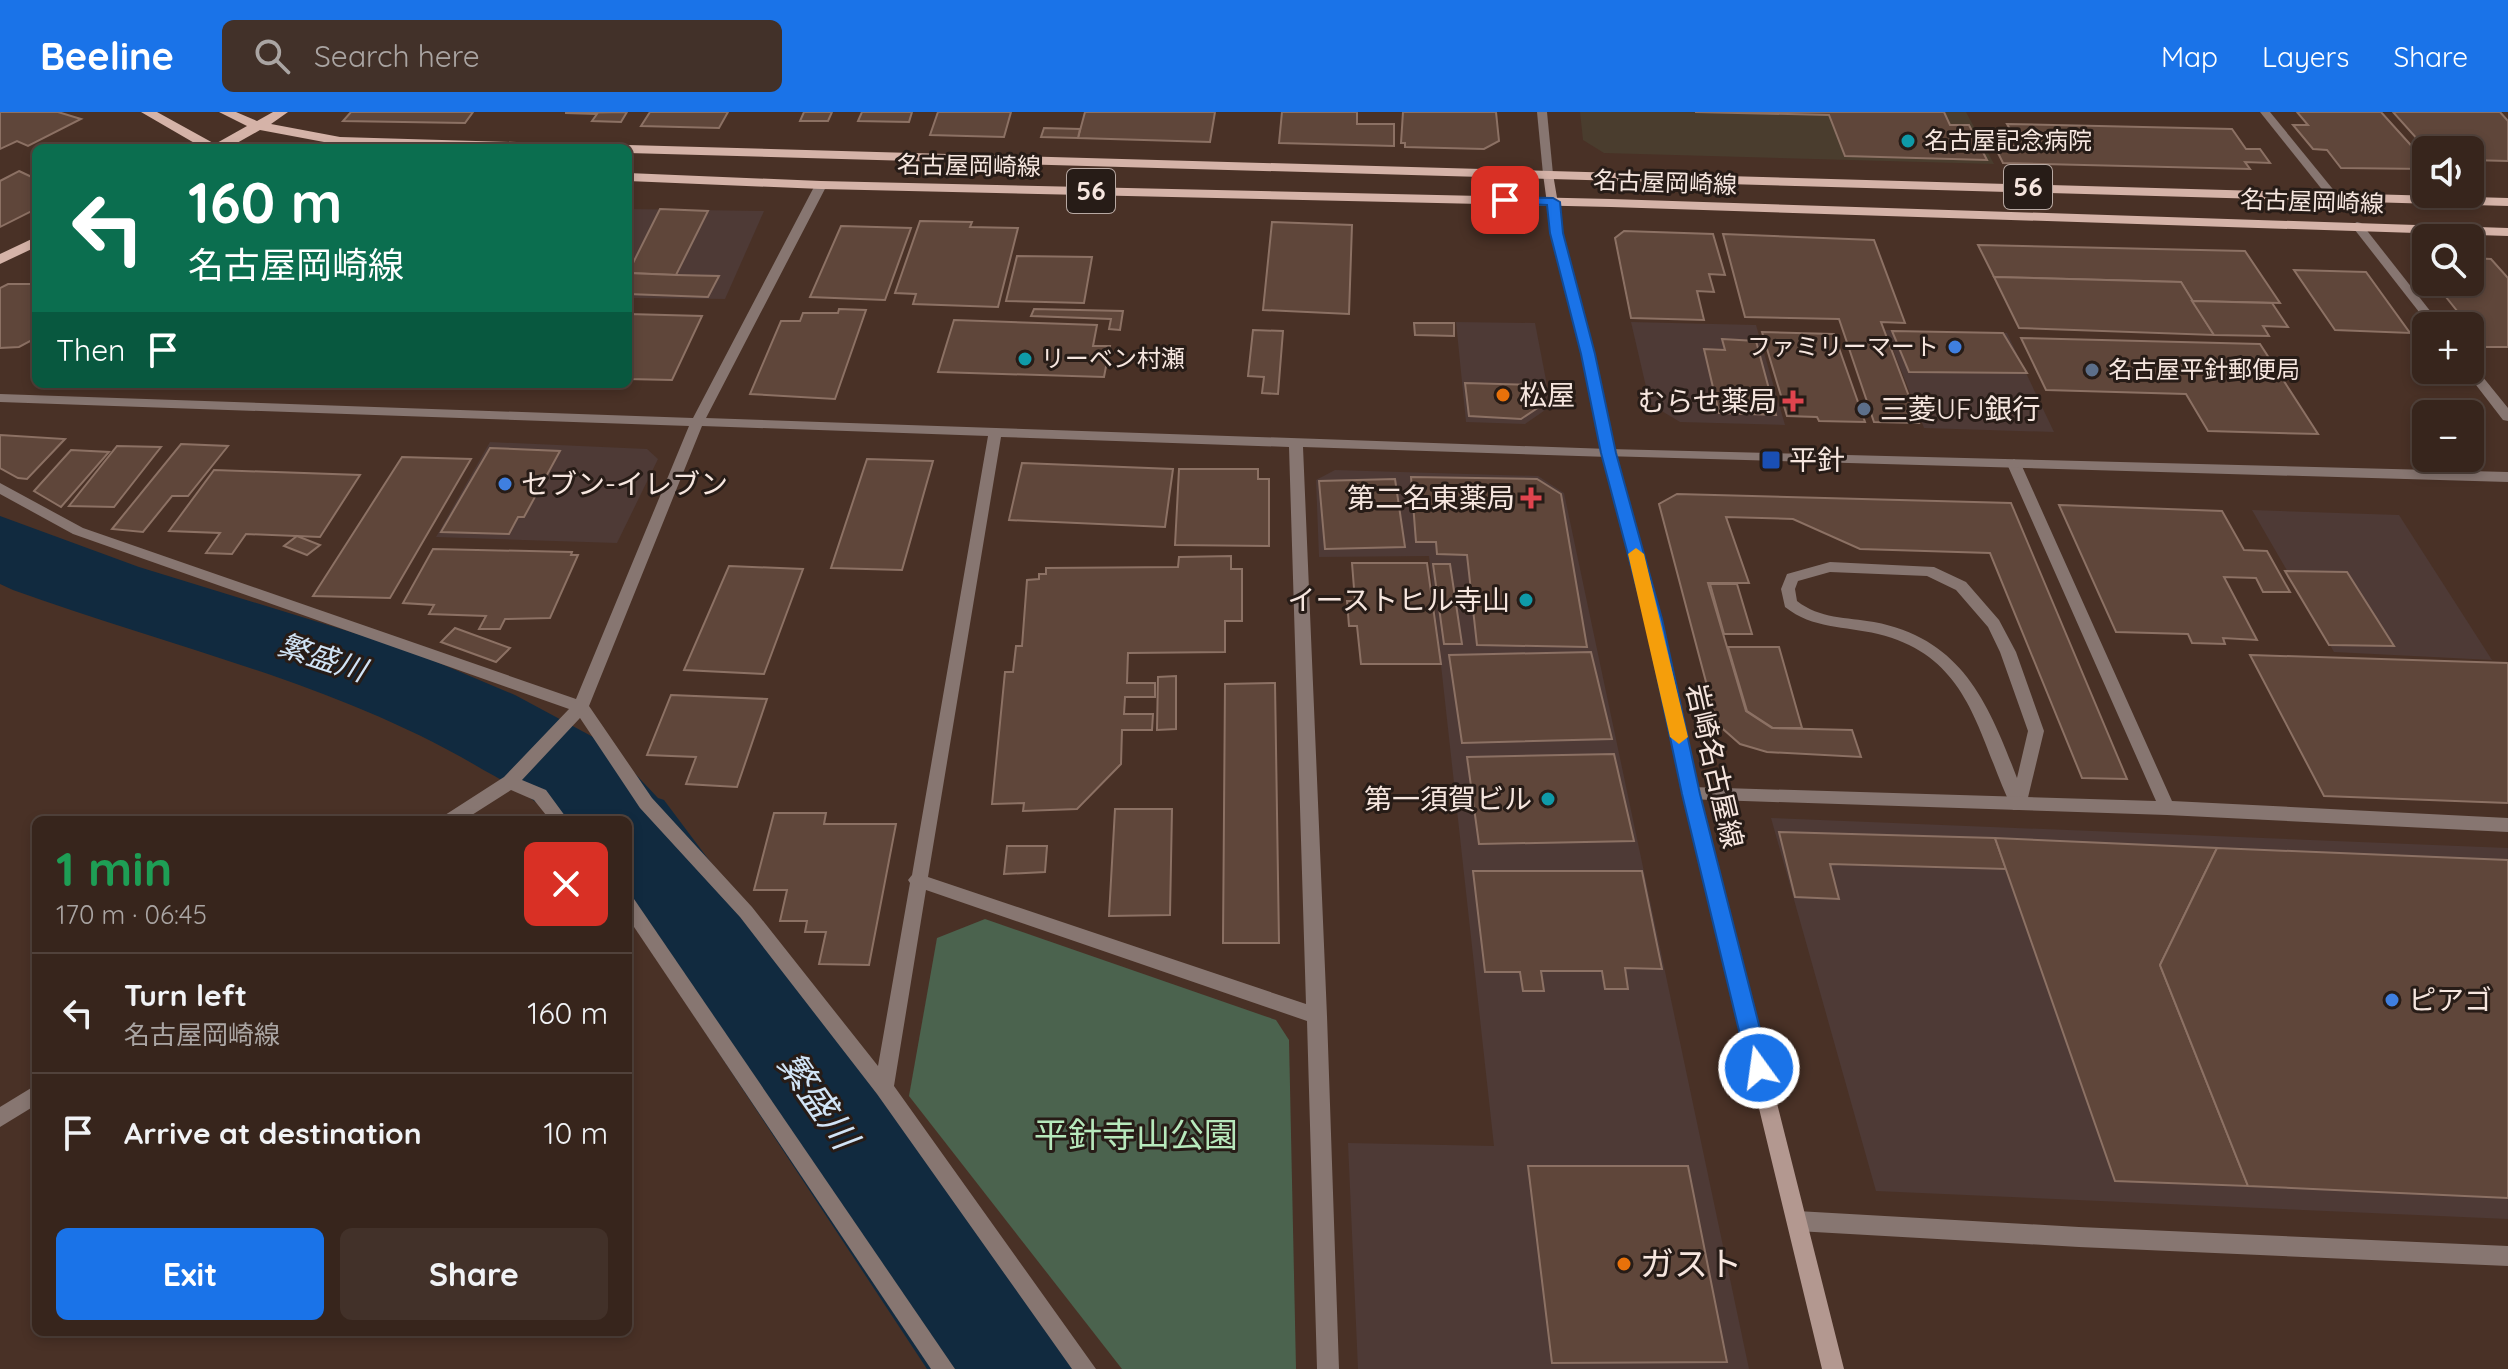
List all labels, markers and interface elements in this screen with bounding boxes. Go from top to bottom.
search box [222,20,782,92]
text: Beeline [40,32,174,80]
icon: search [250,34,294,78]
text: Search here [314,37,480,75]
text: Map [2161,39,2218,74]
text: Layers [2262,39,2349,74]
text: Share [2393,39,2468,74]
place label: 名古屋記念病院 [1924,125,2092,155]
marker: 名古屋記念病院 [1899,132,1917,150]
map controls [2412,136,2484,472]
button: sound [2412,136,2484,208]
street label: 名古屋岡崎線 [897,149,1041,181]
street label: 名古屋岡崎線 [1593,164,1738,200]
road number: 56 [2004,165,2052,209]
pin [1471,166,1539,234]
text: 160 m [188,167,342,237]
road number: 56 [1067,169,1115,213]
icon: left [56,176,160,280]
icon: arrive [1483,178,1527,222]
street label: 名古屋岡崎線 [2240,183,2385,219]
button: search [2412,224,2484,296]
text: 名古屋岡崎線 [188,242,404,287]
button: + [2412,312,2484,384]
icon: arrive [141,328,185,372]
text: Then [56,331,125,369]
place label: ファミリーマート [1747,331,1939,361]
marker: ファミリーマート [1946,338,1964,356]
place label: リーベン村瀬 [1041,343,1185,373]
marker: リーベン村瀬 [1016,350,1034,368]
place label: 名古屋平針郵便局 [2108,354,2300,384]
marker: 名古屋平針郵便局 [2083,361,2101,379]
place label: 松屋 [1519,377,1575,412]
place label: むらせ薬局 [1638,383,1777,418]
marker: 松屋 [1494,386,1512,404]
place label: 三菱UFJ銀行 [1880,391,2040,426]
marker: むらせ薬局 [1784,392,1802,410]
marker: 三菱UFJ銀行 [1855,400,1873,418]
button: − [2412,400,2484,472]
place label: 平針 [1789,442,1845,477]
marker: 平針 [1760,449,1782,471]
place label: セブン-イレブン [521,466,728,501]
marker: セブン-イレブン [496,475,514,493]
place label: 第二名東薬局 [1347,480,1515,515]
marker: 第二名東薬局 [1522,489,1540,507]
place label: イーストヒル寺山 [1287,582,1510,617]
marker: イーストヒル寺山 [1517,591,1535,609]
water label: 繁盛川 [274,625,374,690]
street label: 岩崎名古屋線 [1680,680,1751,852]
place label: 第一須賀ビル [1364,781,1532,816]
marker: 第一須賀ビル [1539,790,1557,808]
text: 1 min [56,838,172,898]
button: close [524,842,608,926]
text: 170 m · 06:45 [56,898,207,931]
text: Turn left [124,976,247,1014]
place label: ピアゴ [2408,982,2492,1017]
icon: left [56,991,100,1035]
marker: ピアゴ [2383,991,2401,1009]
text: 160 m [527,994,608,1032]
text: 名古屋岡崎線 [124,1018,280,1051]
position arrow [1717,1026,1801,1110]
water label: 繁盛川 [769,1043,870,1160]
icon: arrive [56,1111,100,1155]
park label: 平針寺山公園 [1034,1113,1238,1156]
text: Arrive at destination [124,1114,422,1152]
text: 10 m [544,1114,608,1152]
button: Exit [56,1228,324,1320]
button: Share [340,1228,608,1320]
place label: ガスト [1640,1242,1742,1285]
marker: ガスト [1615,1255,1633,1273]

